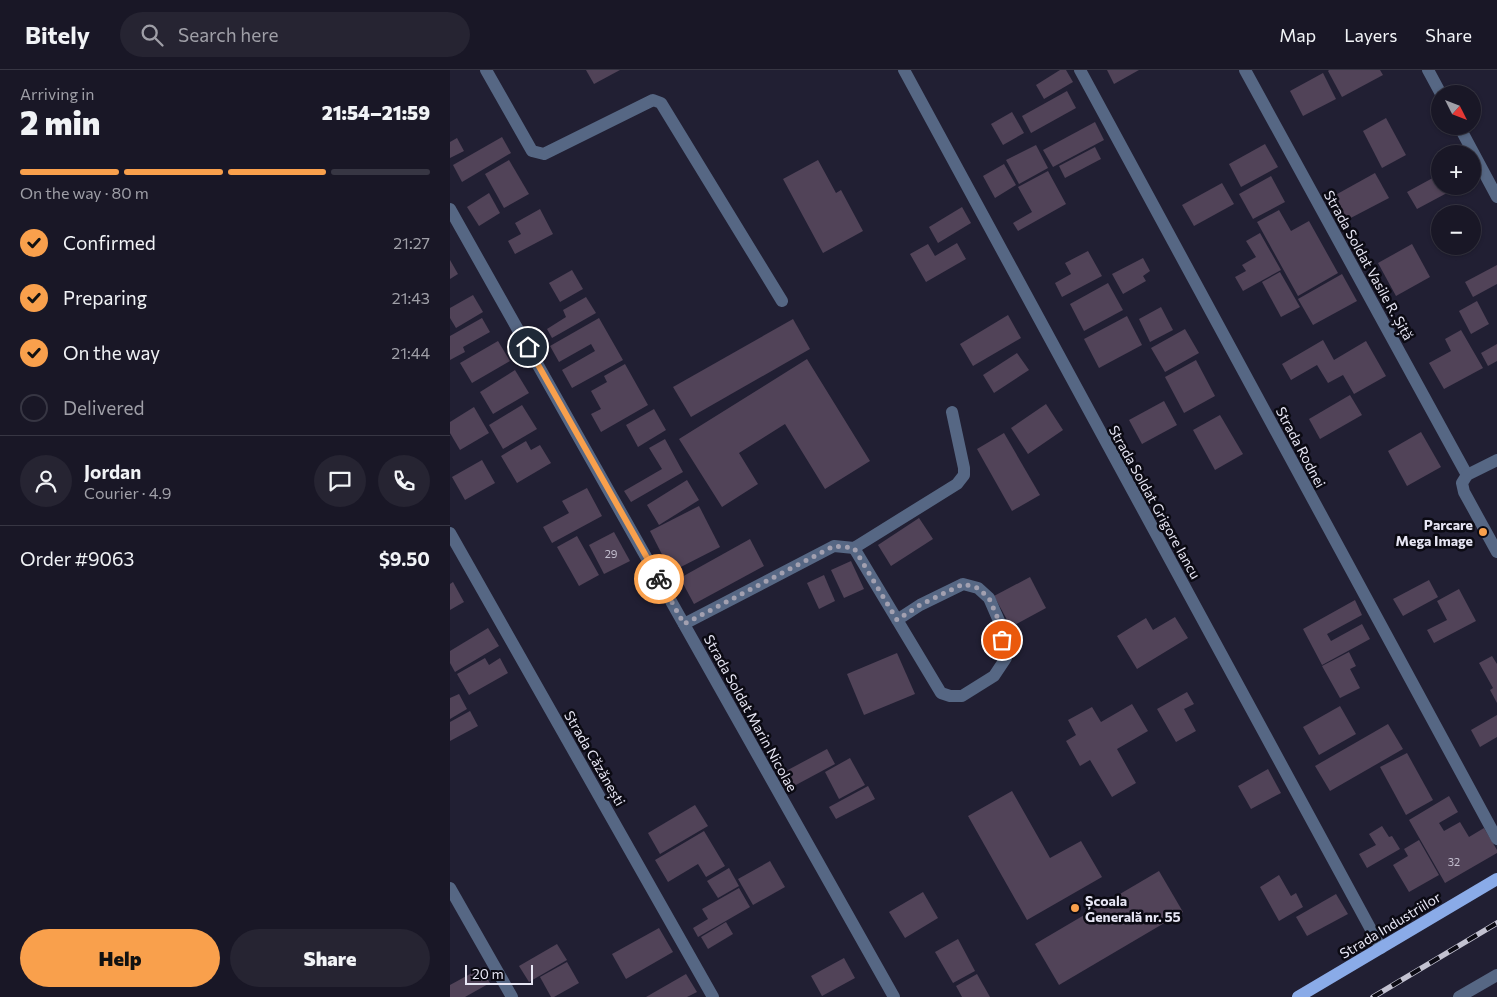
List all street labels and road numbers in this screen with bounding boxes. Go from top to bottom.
street label: Strada Soldat Vasile R. Șiță [1320,187,1417,343]
street label: Strada Rodnei [1273,404,1329,490]
street label: Strada Soldat Grigore Iancu [1106,422,1204,582]
street label: Strada Soldat Marin Nicolae [701,632,801,794]
street label: Strada Căzănești [560,707,629,809]
street label: Strada Industriilor [1336,888,1444,962]

